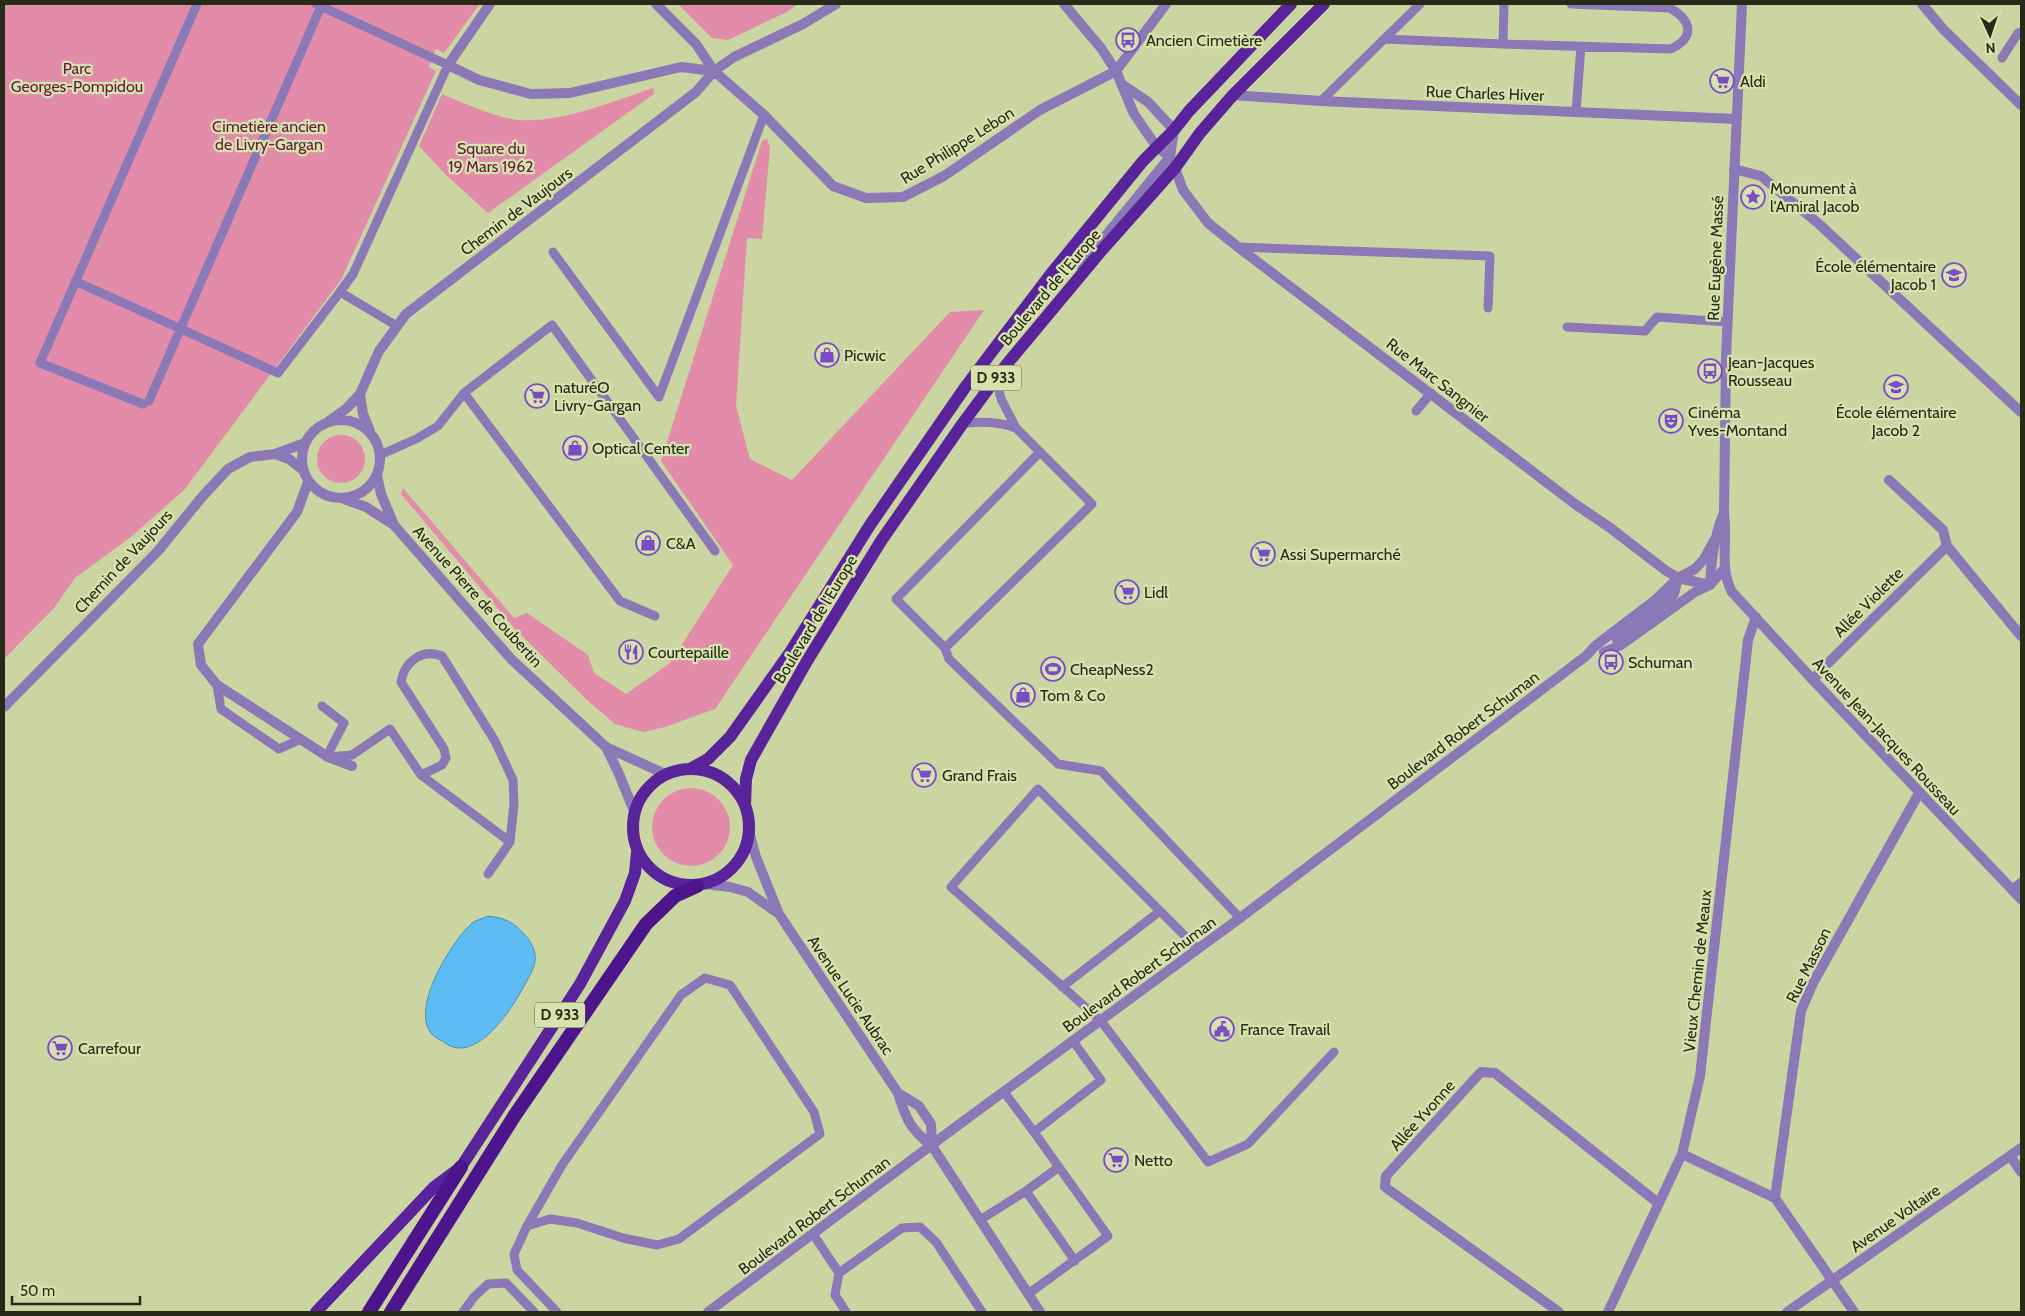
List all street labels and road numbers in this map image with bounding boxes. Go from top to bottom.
street label: Rue Charles Hiver [1425,82,1545,105]
street label: Rue Philippe Lebon [897,103,1018,188]
street label: Chemin de Vaujours [457,163,576,260]
street label: Rue Eugène Massé [1704,195,1727,321]
street label: Boulevard de l'Europe [996,225,1105,349]
street label: Rue Marc Sangnier [1382,334,1494,427]
road number: D 933 [971,366,1021,390]
street label: Chemin de Vaujours [70,505,177,617]
street label: Avenue Pierre de Coubertin [409,522,546,671]
street label: Boulevard de l'Europe [770,552,861,687]
street label: Allée Violette [1830,564,1907,641]
street label: Avenue Jean-Jacques Rousseau [1809,654,1965,819]
street label: Boulevard Robert Schuman [1384,667,1543,794]
street label: Vieux Chemin de Meaux [1679,888,1716,1053]
street label: Boulevard Robert Schuman [1059,912,1220,1036]
street label: Rue Masson [1782,925,1835,1006]
street label: Avenue Lucie Aubrac [804,932,898,1059]
road number: D 933 [535,1002,585,1028]
street label: Allée Yvonne [1386,1076,1459,1154]
street label: Boulevard Robert Schuman [735,1152,894,1279]
street label: Avenue Voltaire [1847,1180,1944,1256]

